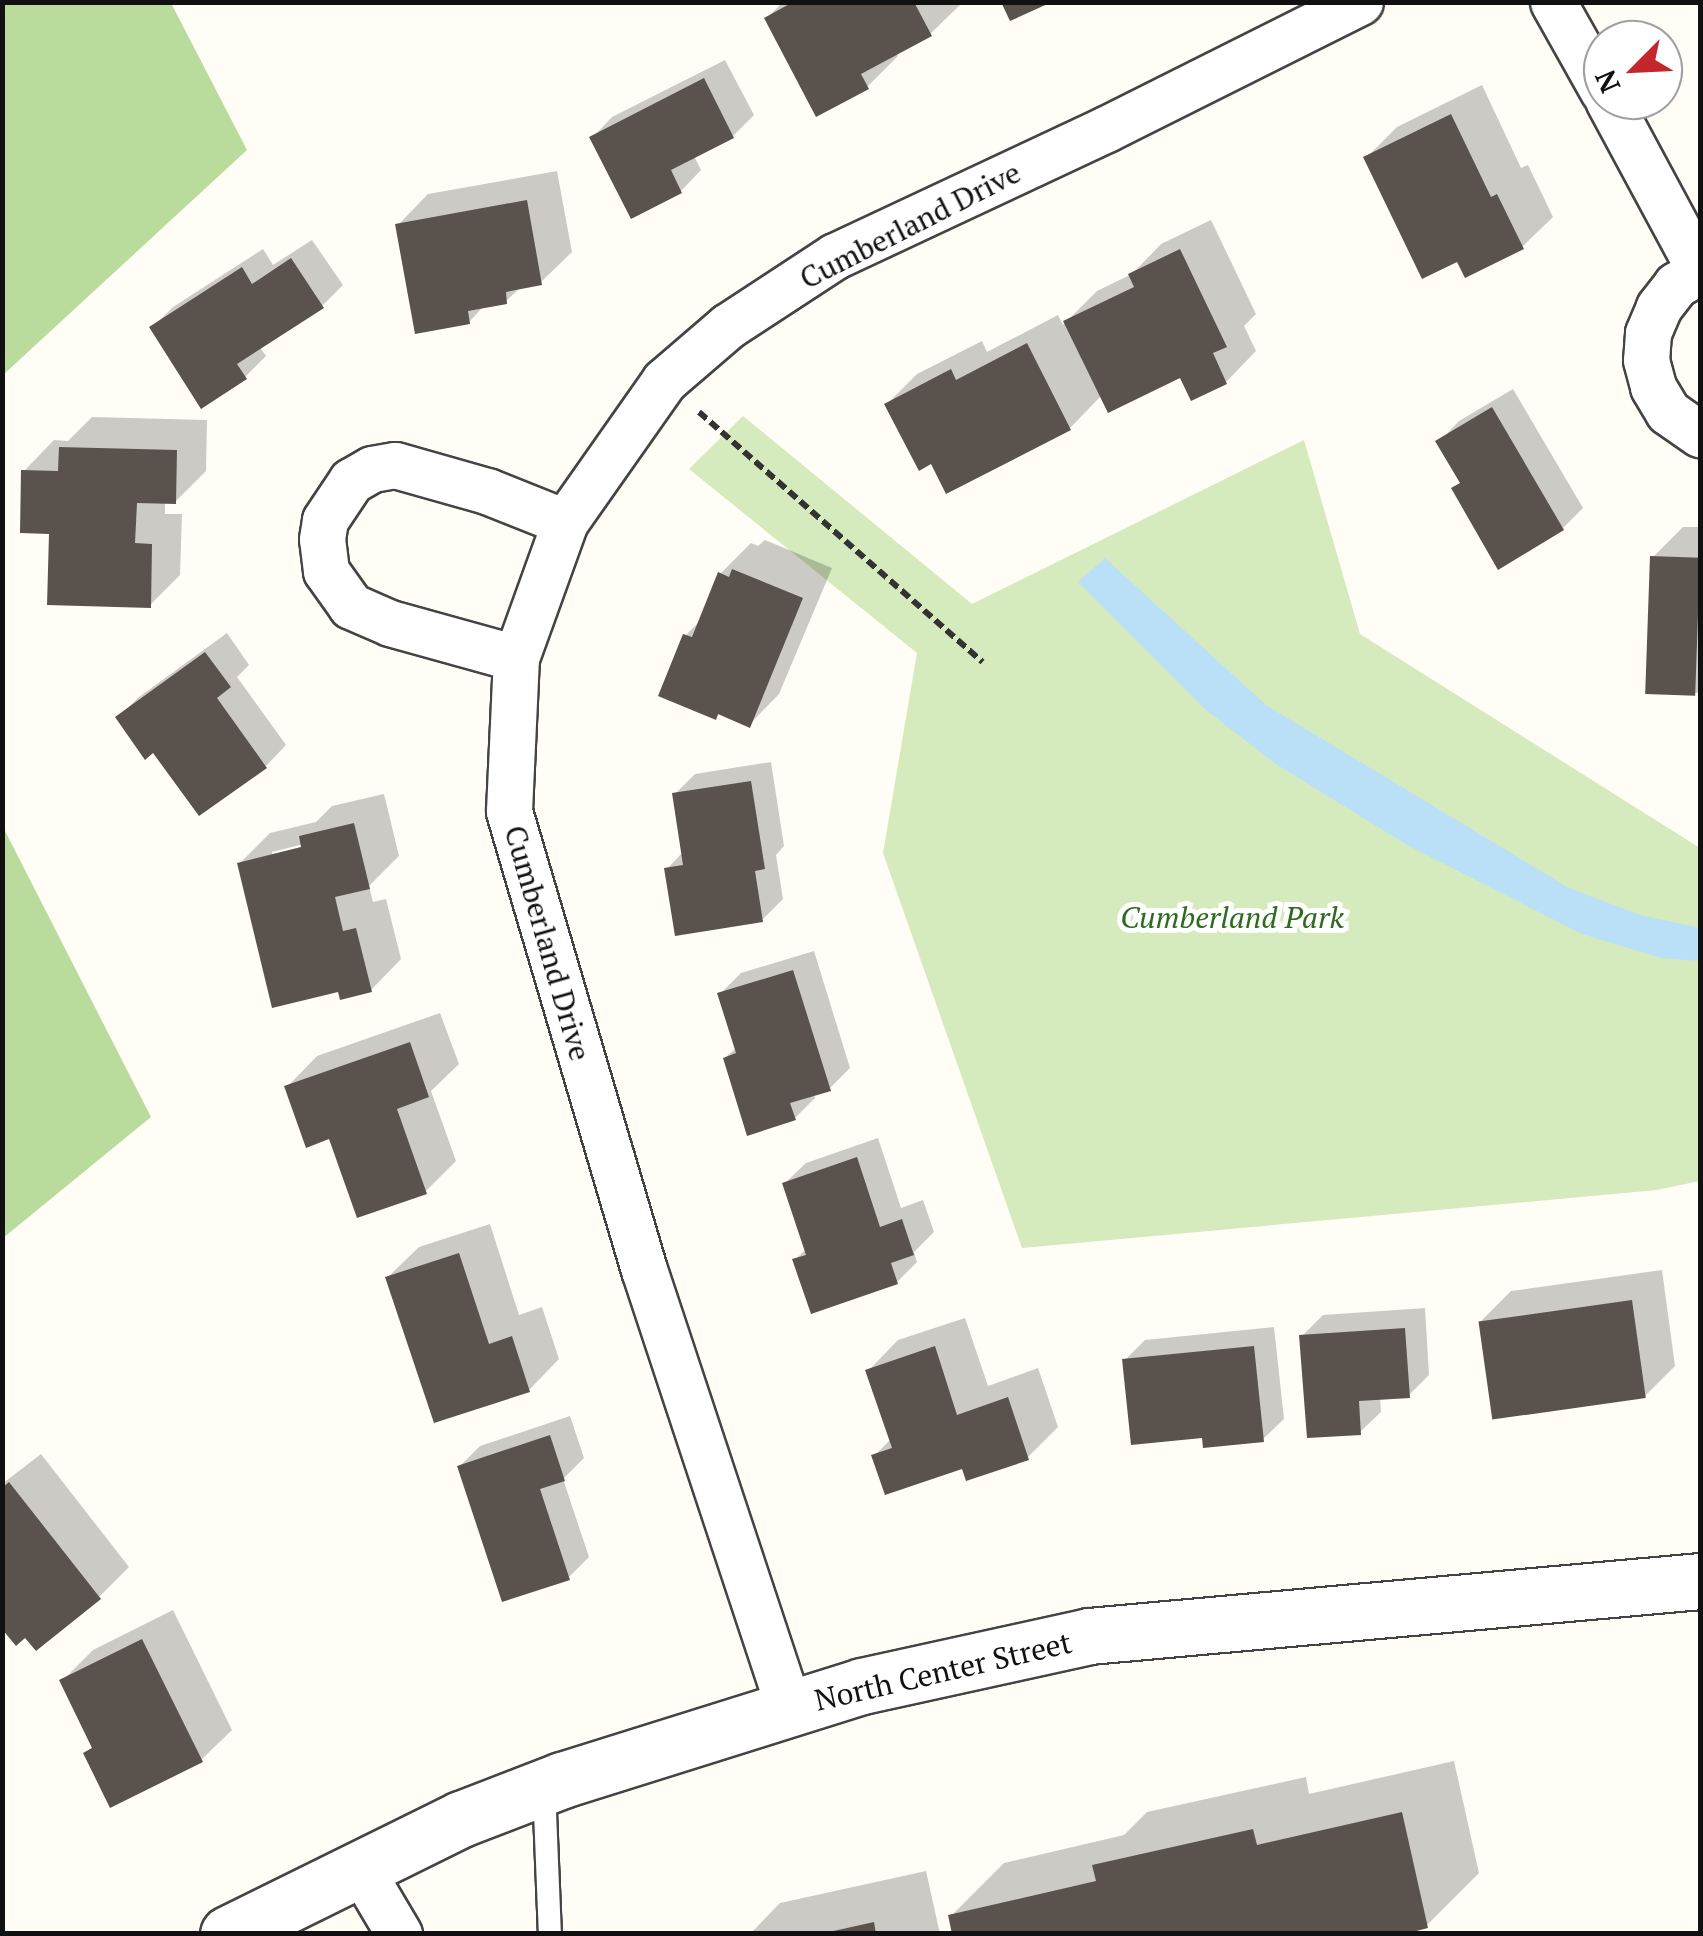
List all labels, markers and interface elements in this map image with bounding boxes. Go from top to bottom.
north arrow [1583,20,1683,120]
text: N [1586,64,1628,99]
street label: Cumberland Drive [794,154,1026,296]
street label: Cumberland Drive [497,821,599,1065]
park label: Cumberland Park [1120,899,1344,935]
street label: North Center Street [811,1624,1075,1718]

